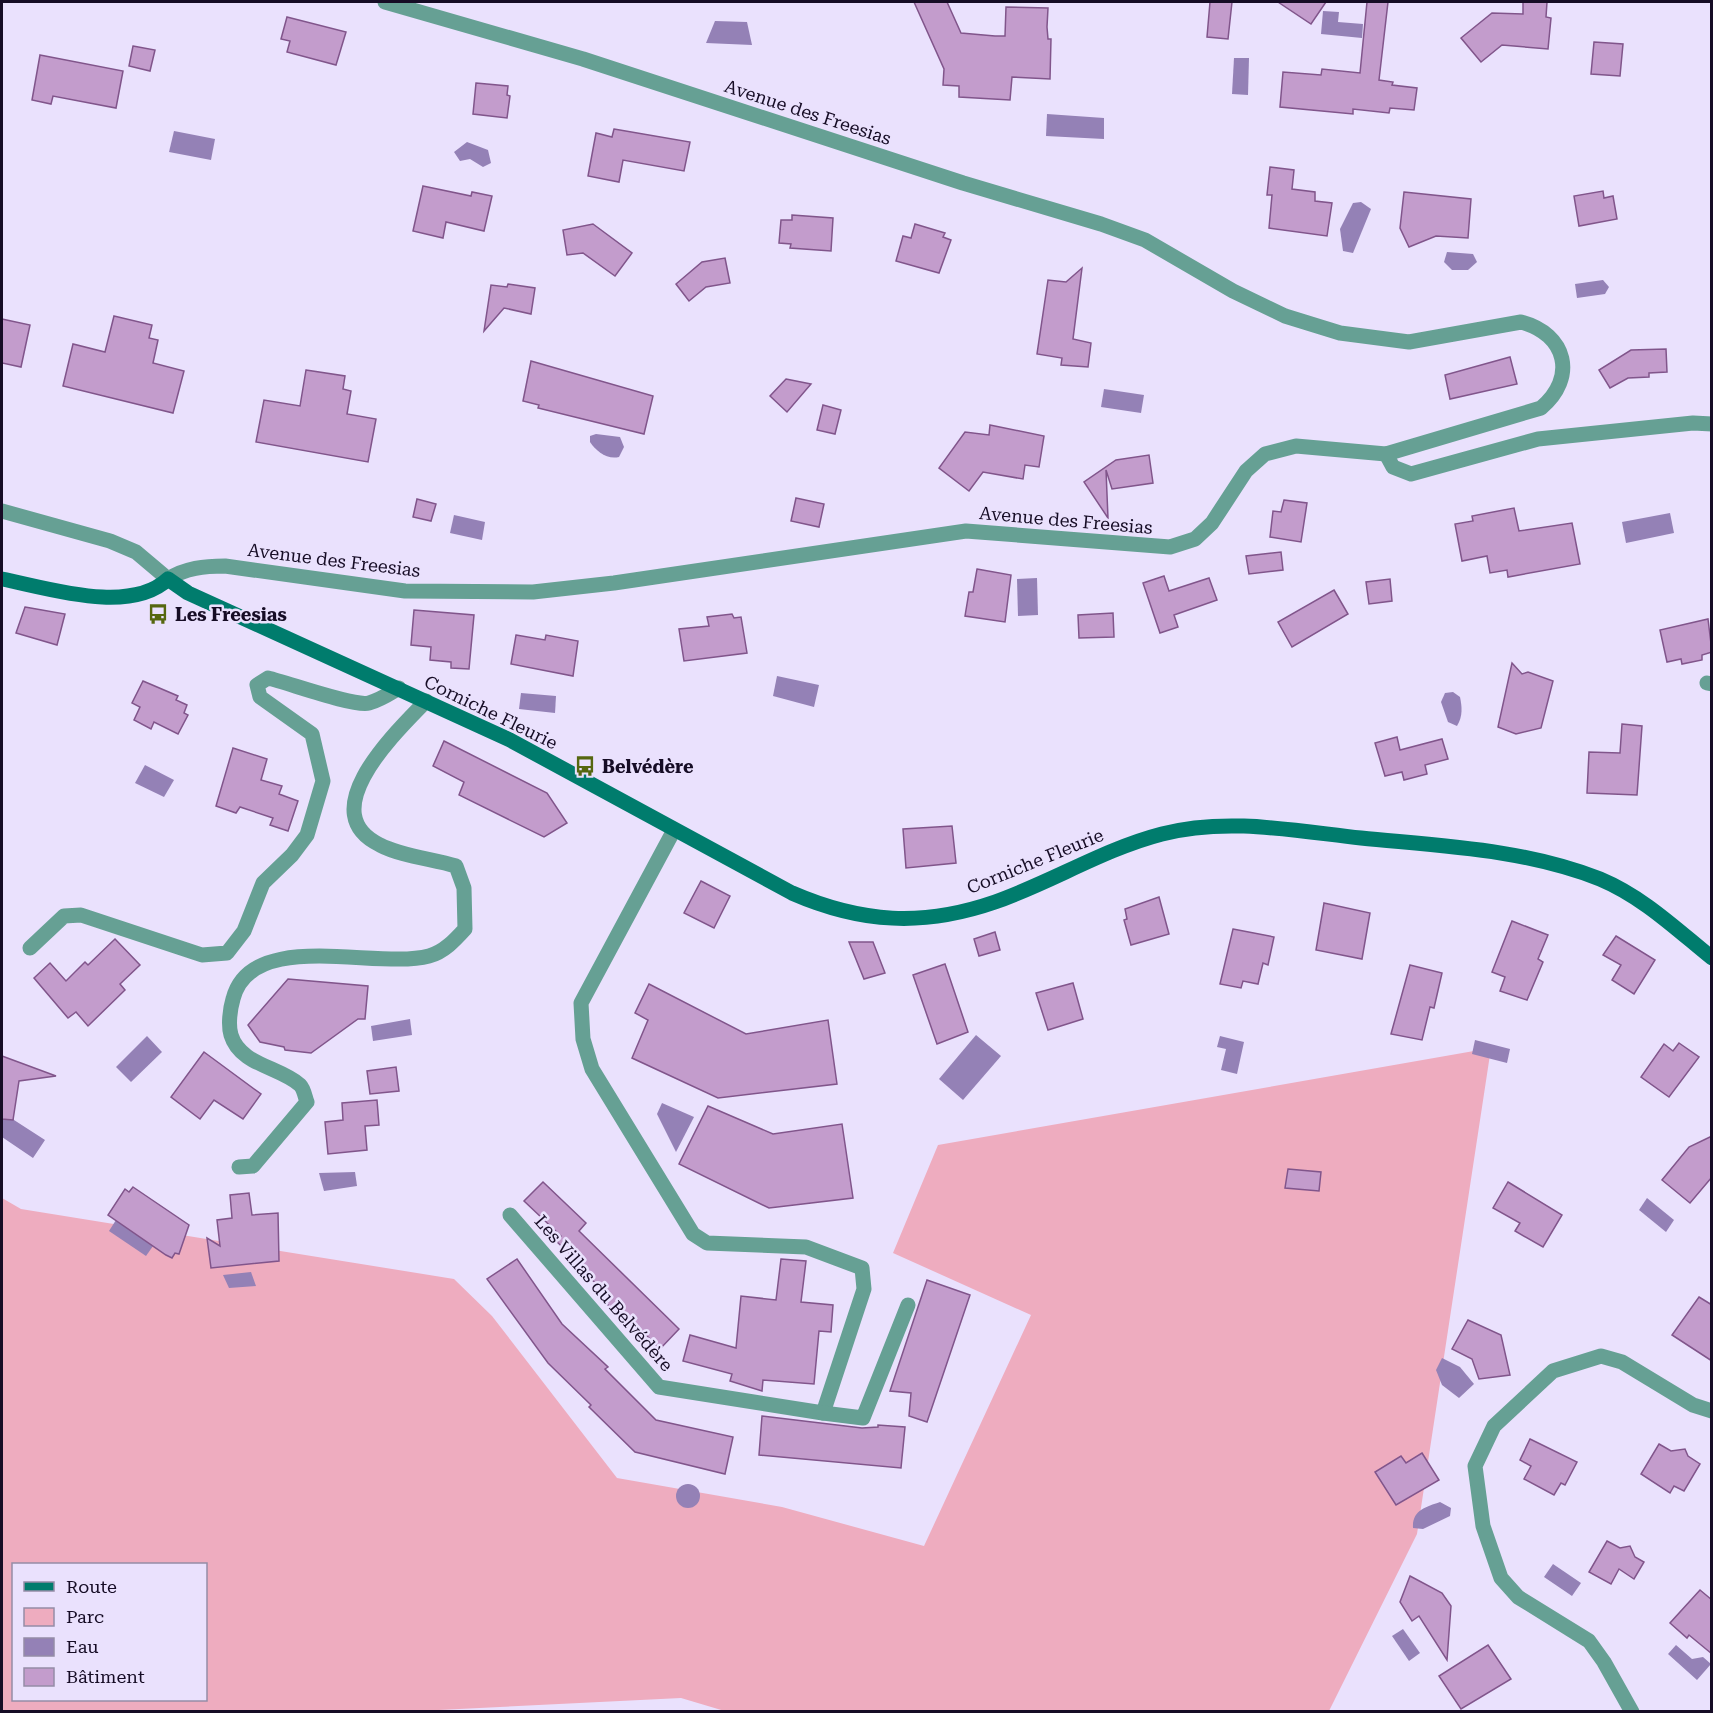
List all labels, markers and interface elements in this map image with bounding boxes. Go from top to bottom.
street label: Avenue des Freesias [722,75,894,149]
street label: Avenue des Freesias [978,502,1154,538]
street label: Avenue des Freesias [246,539,422,581]
bus stop icon: Les Freesias [146,602,170,626]
place label: Les Freesias [175,604,287,625]
street label: Corniche Fleurie [421,671,561,753]
bus stop icon: Belvédère [573,754,597,778]
place label: Belvédère [602,756,694,777]
street label: Corniche Fleurie [964,824,1106,898]
street label: Les Villas du Belvédère [531,1211,678,1375]
legend [12,1563,207,1701]
text: Route [66,1576,117,1597]
text: Parc [66,1606,104,1627]
text: Eau [66,1636,99,1657]
text: Bâtiment [66,1666,145,1687]

